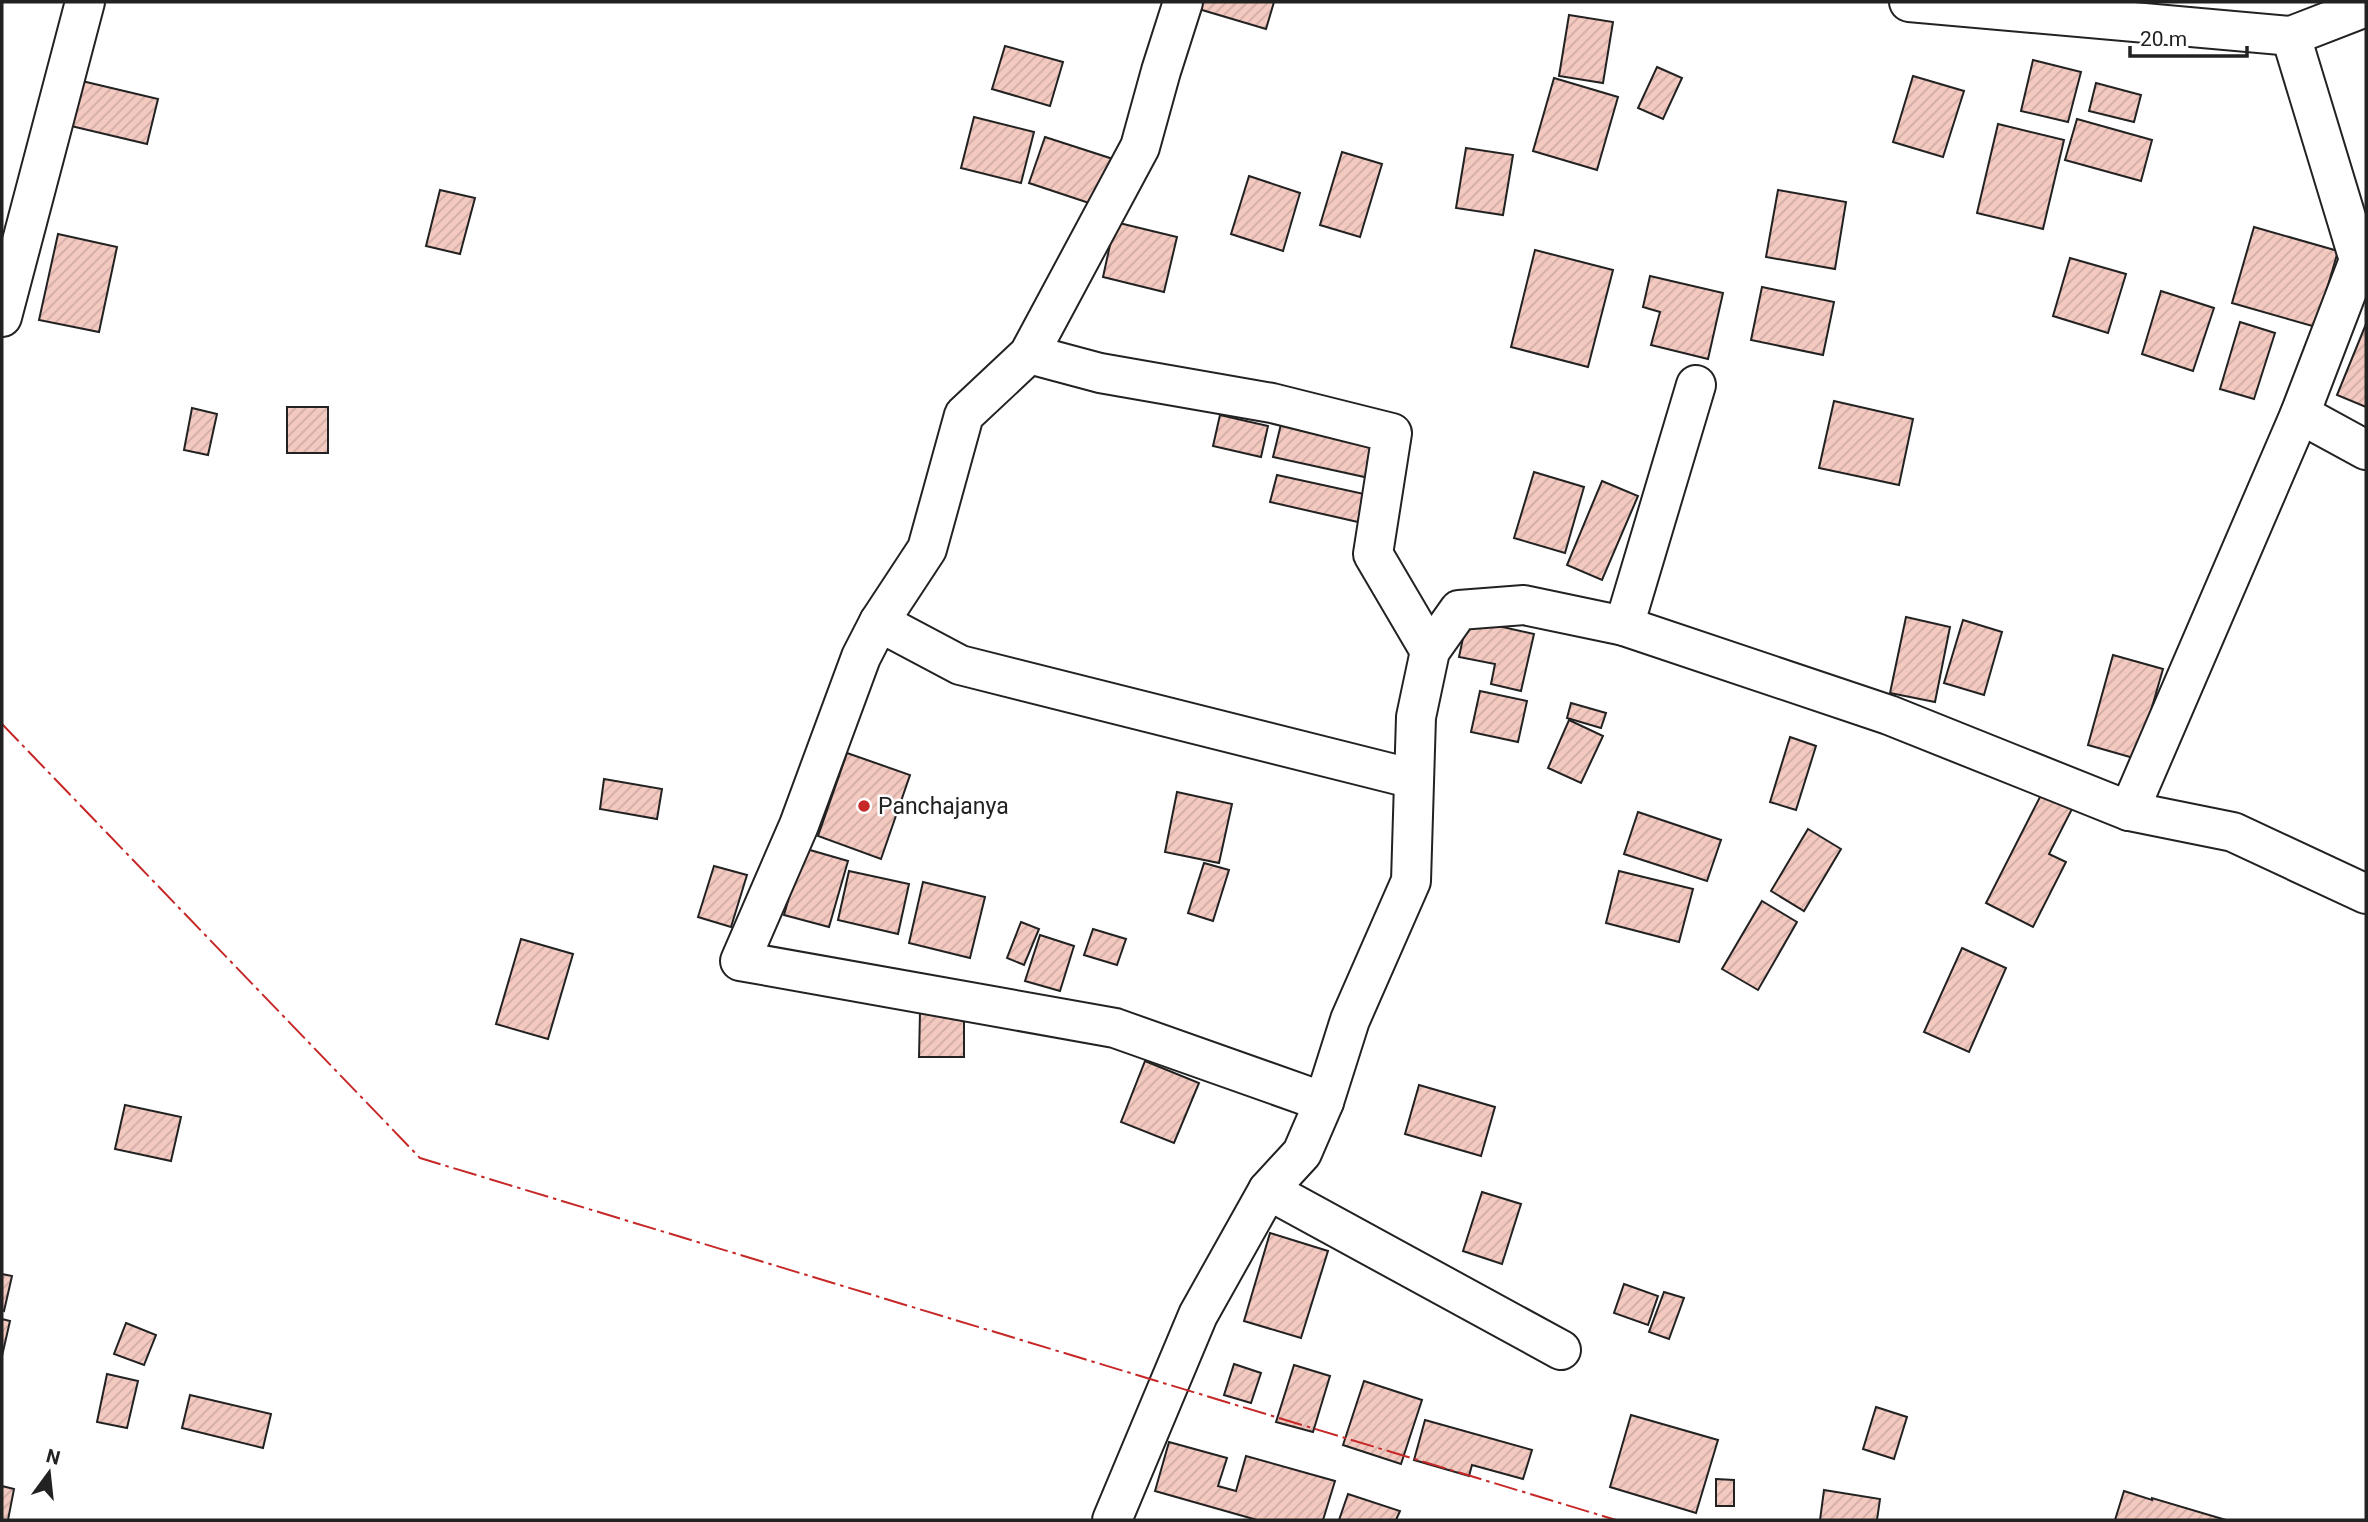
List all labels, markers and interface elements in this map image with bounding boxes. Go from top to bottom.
scale bar [2130,14,2247,58]
text: 20 m [2140,27,2187,51]
place label: Panchajanya [878,793,1009,820]
marker: Panchajanya [856,798,872,814]
north arrow [14,1438,84,1508]
text: N [44,1444,63,1470]

